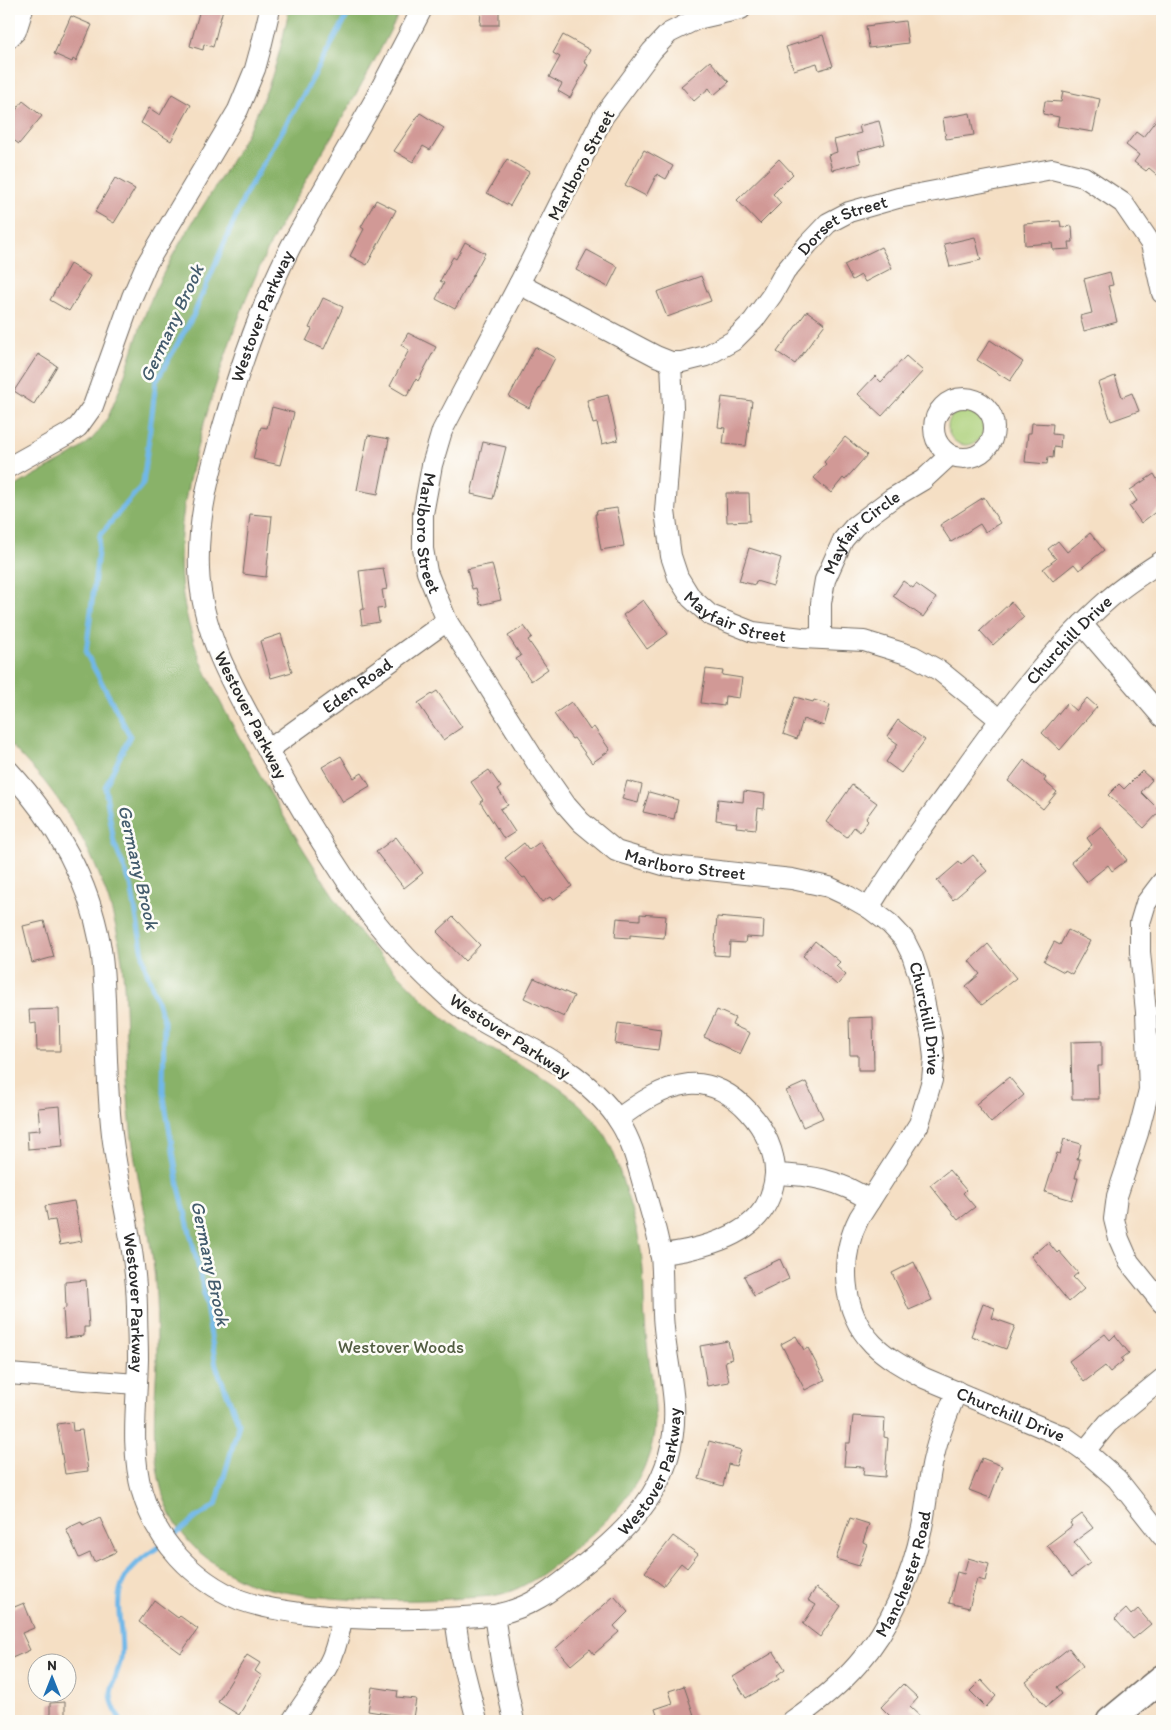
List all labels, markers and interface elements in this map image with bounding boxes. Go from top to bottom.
street label: Marlboro Street [543,106,620,224]
street label: Dorset Street [792,191,890,260]
street label: Westover Parkway [226,246,298,385]
water label: Germany Brook [134,260,209,386]
street label: Marlboro Street [412,471,446,597]
street label: Mayfair Circle [818,485,904,578]
street label: Mayfair Street [679,586,787,647]
street label: Churchill Drive [1021,590,1117,689]
street label: Westover Parkway [209,648,293,783]
street label: Eden Road [318,653,397,718]
water label: Germany Brook [113,803,164,933]
street label: Marlboro Street [622,843,747,885]
street label: Churchill Drive [904,959,945,1076]
street label: Westover Parkway [445,989,575,1084]
water label: Germany Brook [186,1199,235,1329]
street label: Westover Parkway [118,1231,149,1373]
park label: Westover Woods [338,1336,464,1358]
street label: Churchill Drive [953,1382,1068,1447]
street label: Westover Parkway [613,1407,685,1540]
street label: Manchester Road [870,1509,936,1641]
north arrow [28,1652,78,1702]
text: N [47,1657,57,1674]

